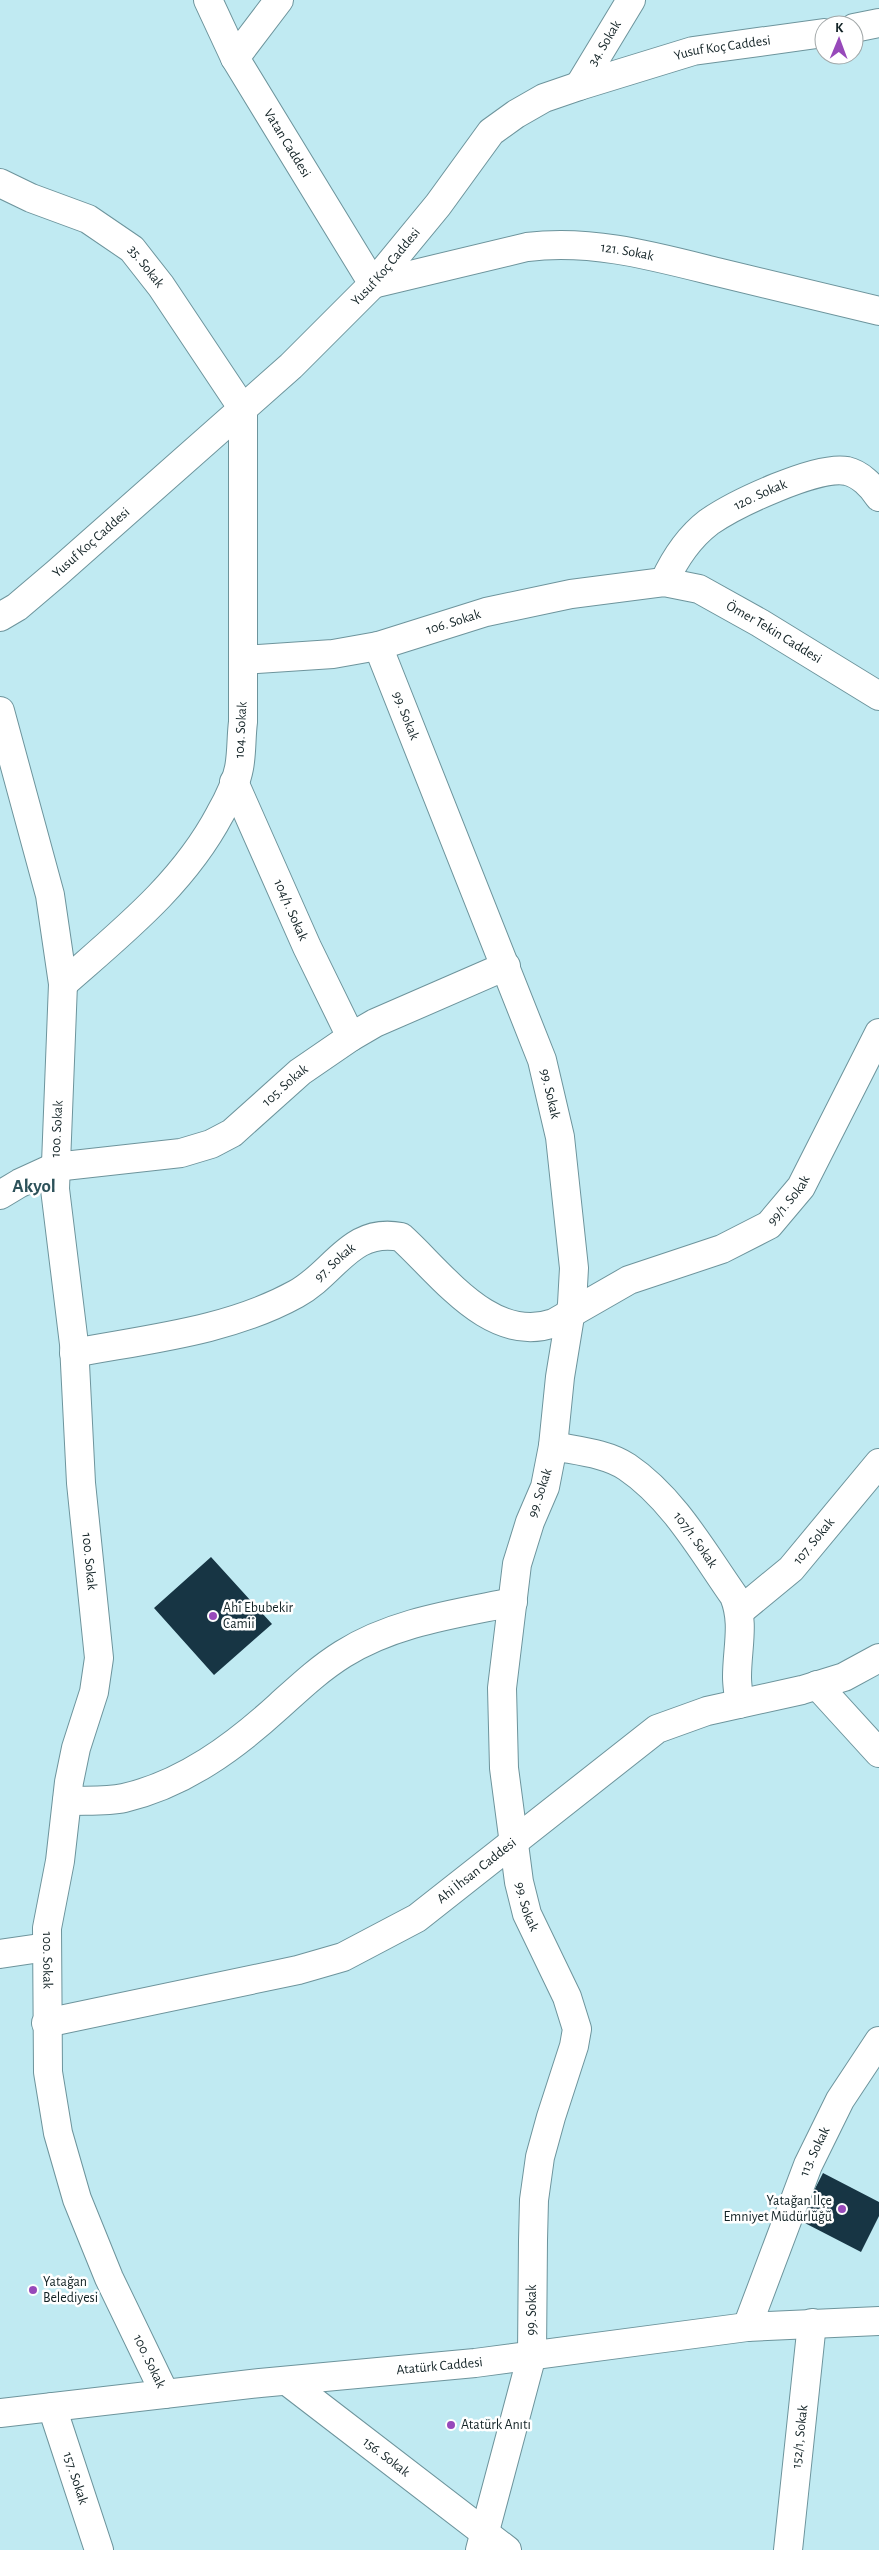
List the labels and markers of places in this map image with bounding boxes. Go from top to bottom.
place label: Ahi Ebubekir Camii [223,1601,294,1631]
marker: Ahi Ebubekir Camii [207,1610,219,1622]
place label: Yatağan İlçe Emniyet Müdürlüğü [723,2191,832,2224]
marker: Yatağan İlçe Emniyet Müdürlüğü [836,2203,848,2215]
place label: Yatağan Belediyesi [43,2275,98,2305]
marker: Yatağan Belediyesi [27,2284,39,2296]
place label: Atatürk Anıtı [461,2418,531,2432]
marker: Atatürk Anıtı [445,2419,457,2431]

